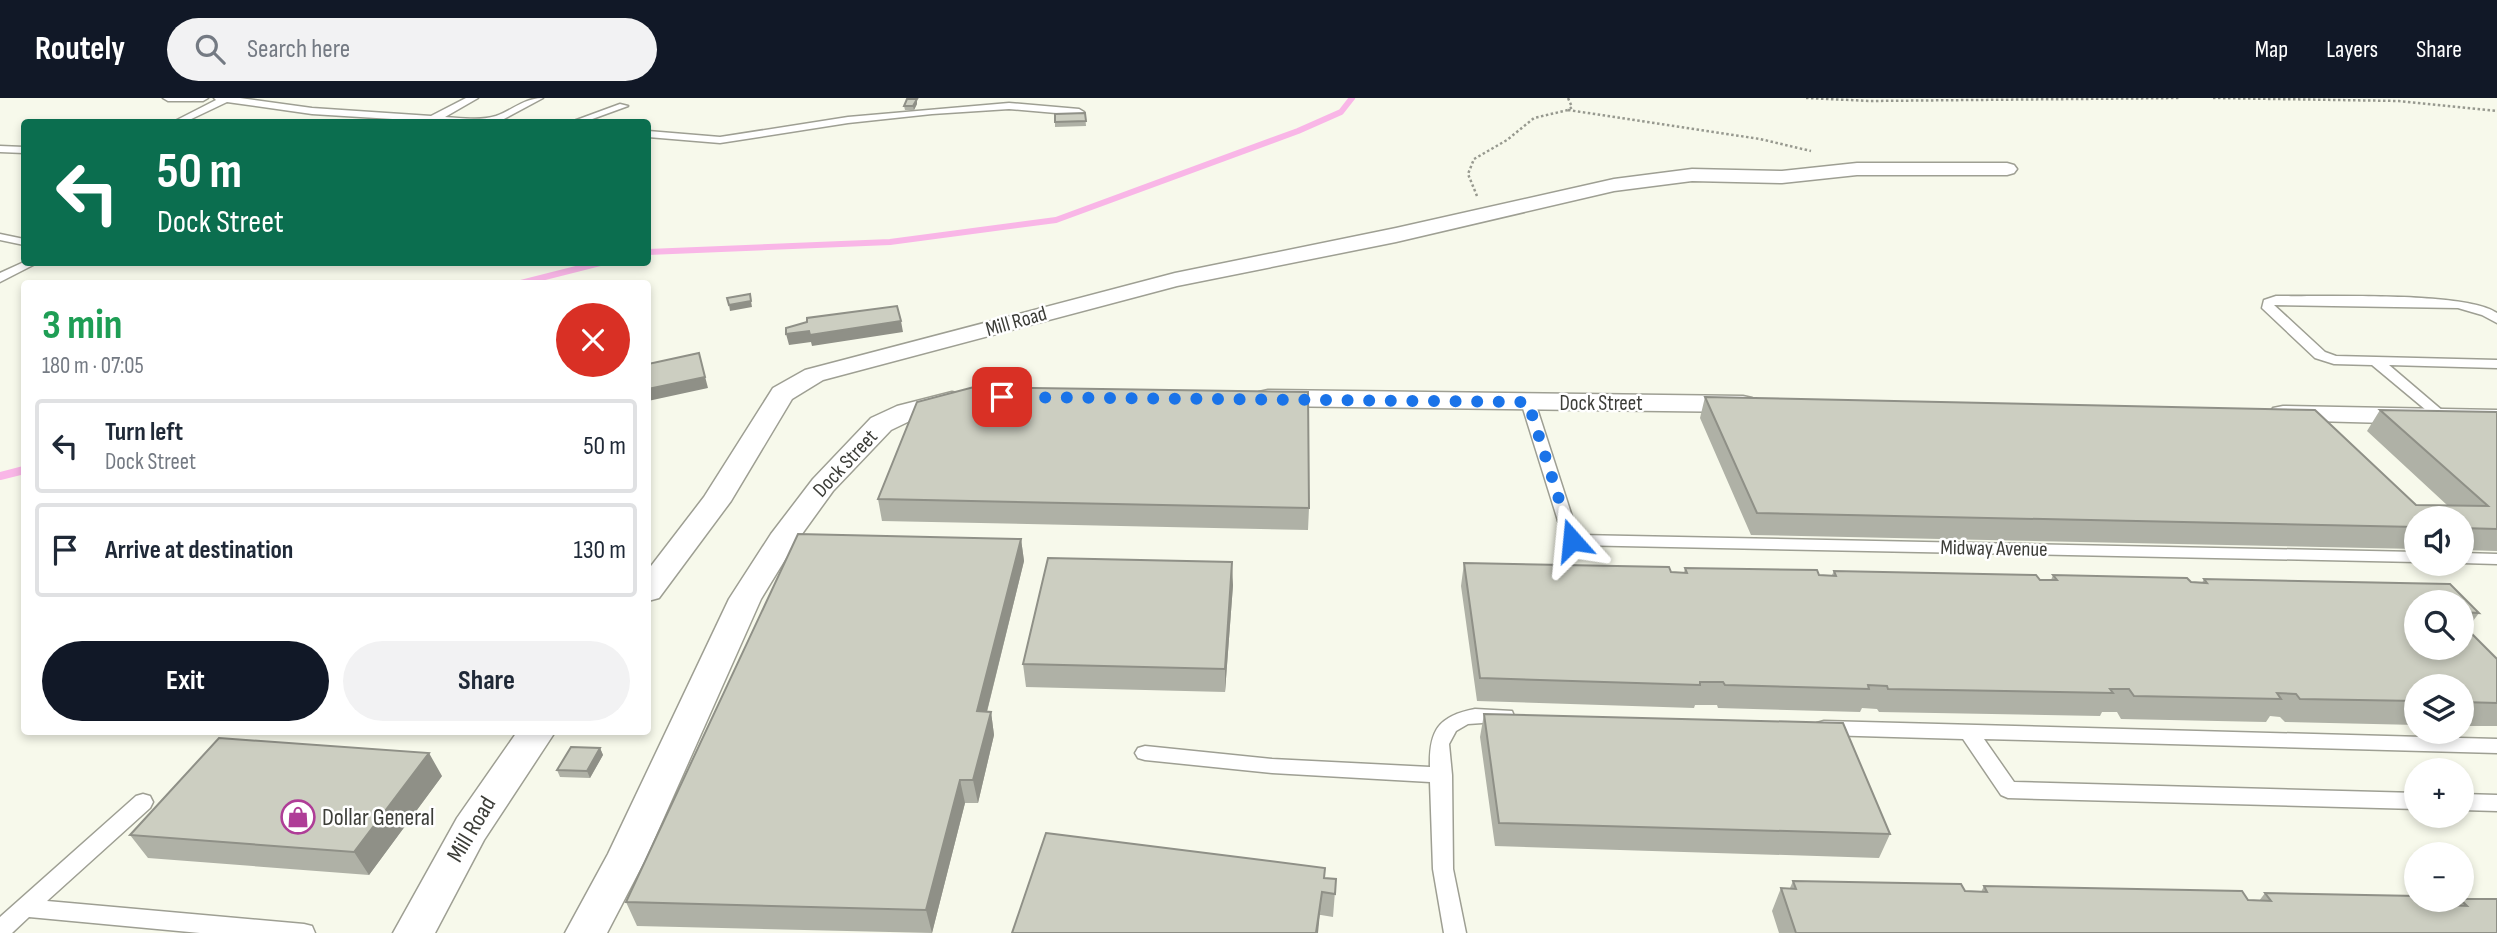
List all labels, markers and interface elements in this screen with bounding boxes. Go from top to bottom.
search box [167,18,657,81]
text: Routely [35,29,125,69]
icon: search [191,30,229,68]
text: Search here [247,34,350,65]
text: Map [2255,35,2288,64]
text: Layers [2326,35,2378,64]
text: Share [2416,35,2462,64]
text: 50 m [157,143,242,202]
icon: left [42,147,133,238]
text: Dock Street [157,203,284,242]
text: 3 min [42,300,122,351]
street label: Mill Road [983,301,1050,342]
button: close [556,303,630,377]
text: 180 m · 07:05 [42,352,144,380]
pin [972,367,1032,427]
icon: arrive [983,378,1021,416]
street label: Dock Street [1559,391,1643,416]
text: Turn left [105,417,183,448]
street label: Dock Street [808,424,883,502]
icon: left [46,427,84,465]
text: 50 m [583,431,626,462]
text: Dock Street [105,448,196,476]
position arrow [1535,503,1609,577]
map controls [2404,506,2474,912]
button: sound [2404,506,2474,576]
icon: arrive [46,531,84,569]
text: Arrive at destination [105,535,293,566]
text: 130 m [574,535,626,566]
street label: Midway Avenue [1940,535,2048,562]
button: search [2404,590,2474,660]
button: Exit [42,641,329,721]
button: Share [343,641,630,721]
button: layers [2404,674,2474,744]
button: + [2404,758,2474,828]
street label: Mill Road [441,791,502,867]
shop icon: Dollar General [279,798,317,836]
place label: Dollar General [322,803,434,832]
button: − [2404,842,2474,912]

